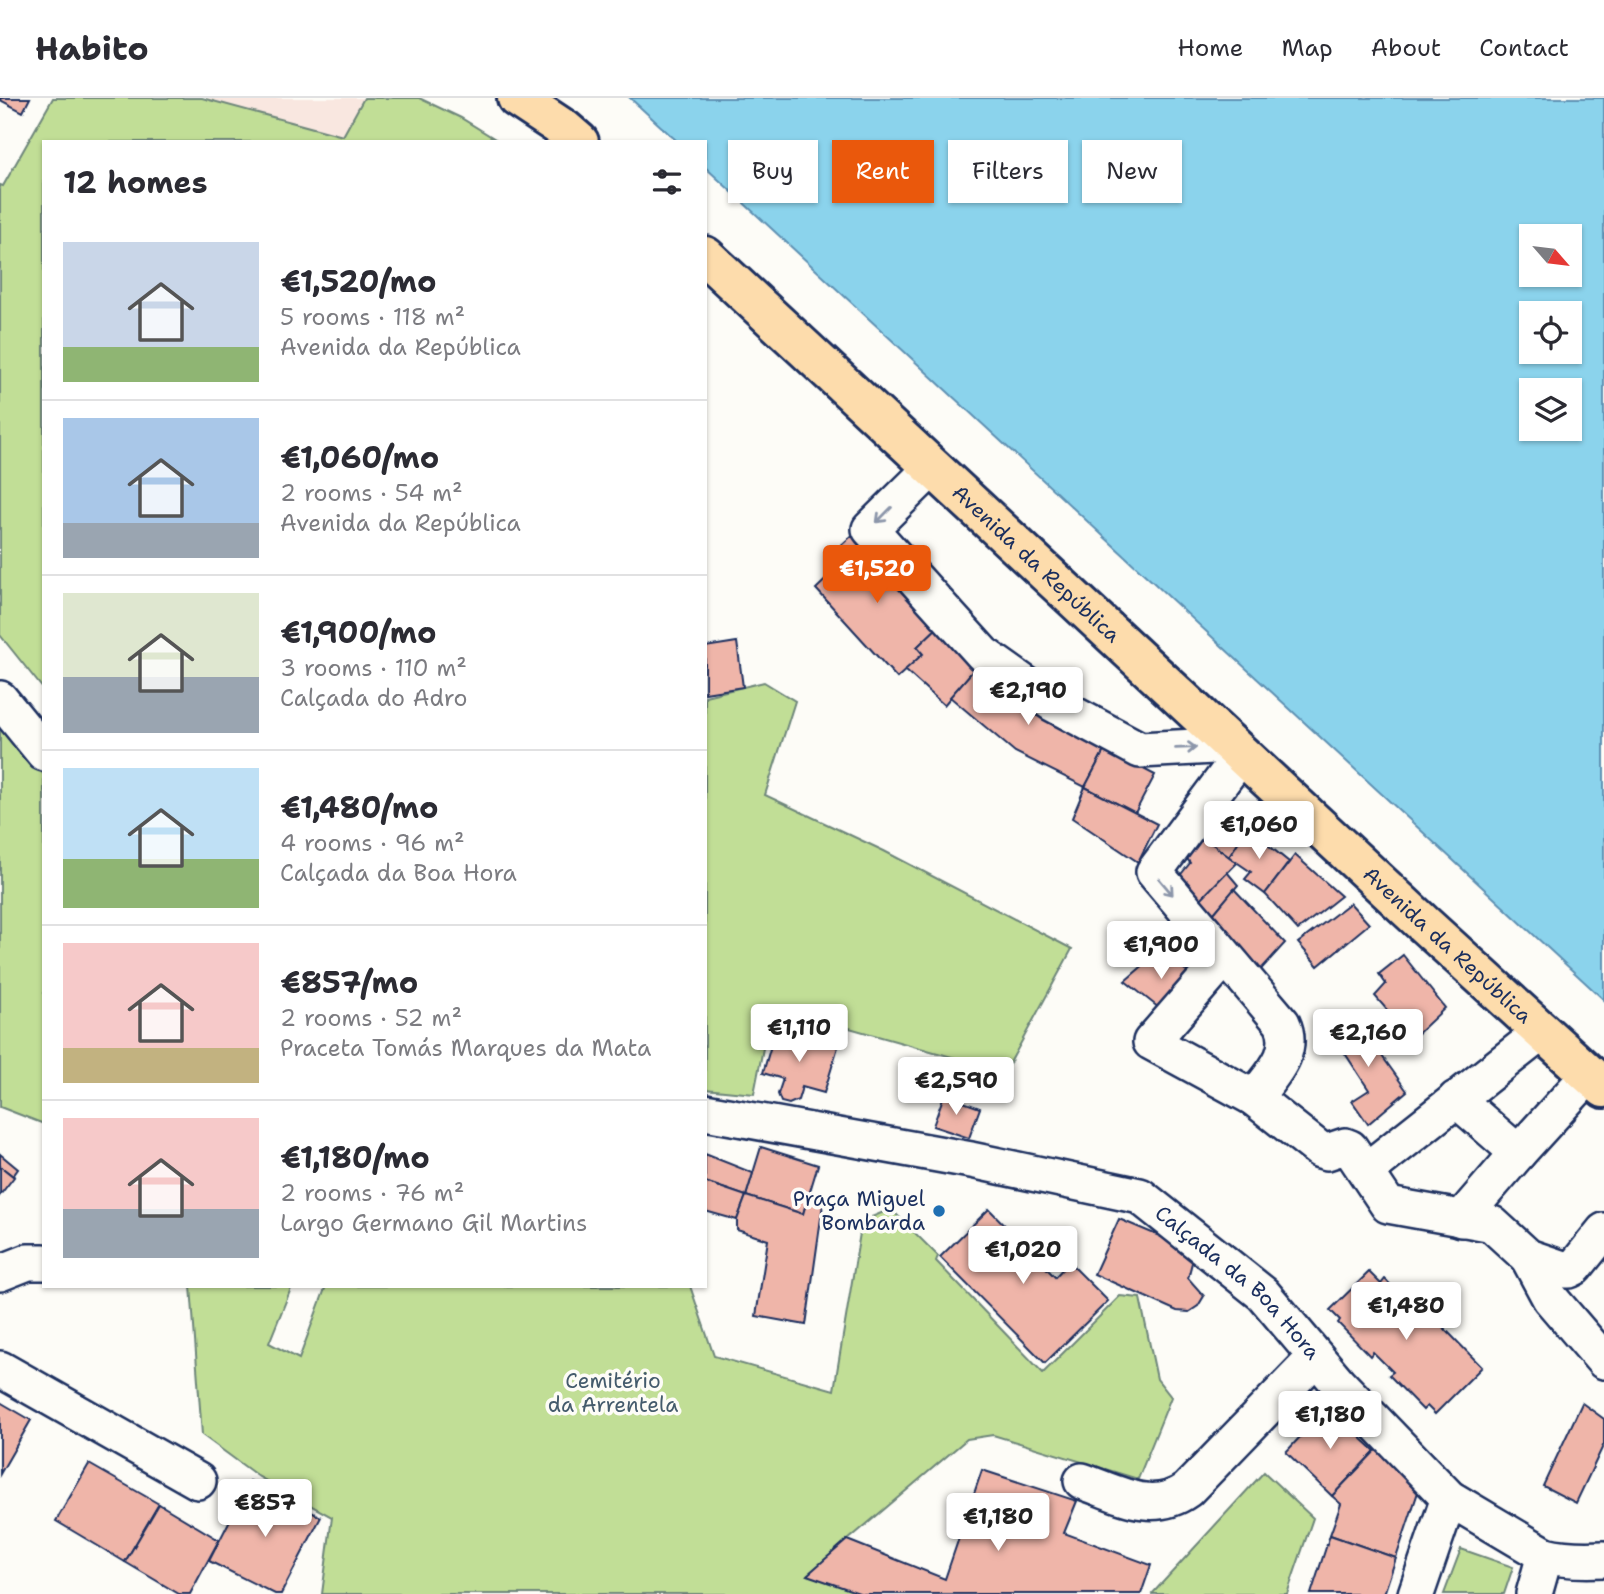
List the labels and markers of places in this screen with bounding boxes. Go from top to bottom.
pin: €1,520 [820,546,934,605]
pin: €2,190 [971,668,1085,727]
pin: €1,060 [1202,802,1316,861]
pin: €1,900 [1104,922,1218,981]
pin: €1,110 [742,1004,856,1064]
pin: €2,160 [1311,1010,1425,1069]
pin: €2,590 [899,1058,1013,1117]
place label: Praça Miguel Bombarda [793,1185,926,1237]
marker: Praça Miguel Bombarda [931,1203,947,1219]
pin: €1,020 [966,1226,1080,1286]
pin: €1,480 [1349,1282,1463,1342]
pin: €1,180 [1273,1392,1387,1451]
pin: €857 [224,1480,306,1539]
pin: €1,180 [941,1494,1055,1553]

